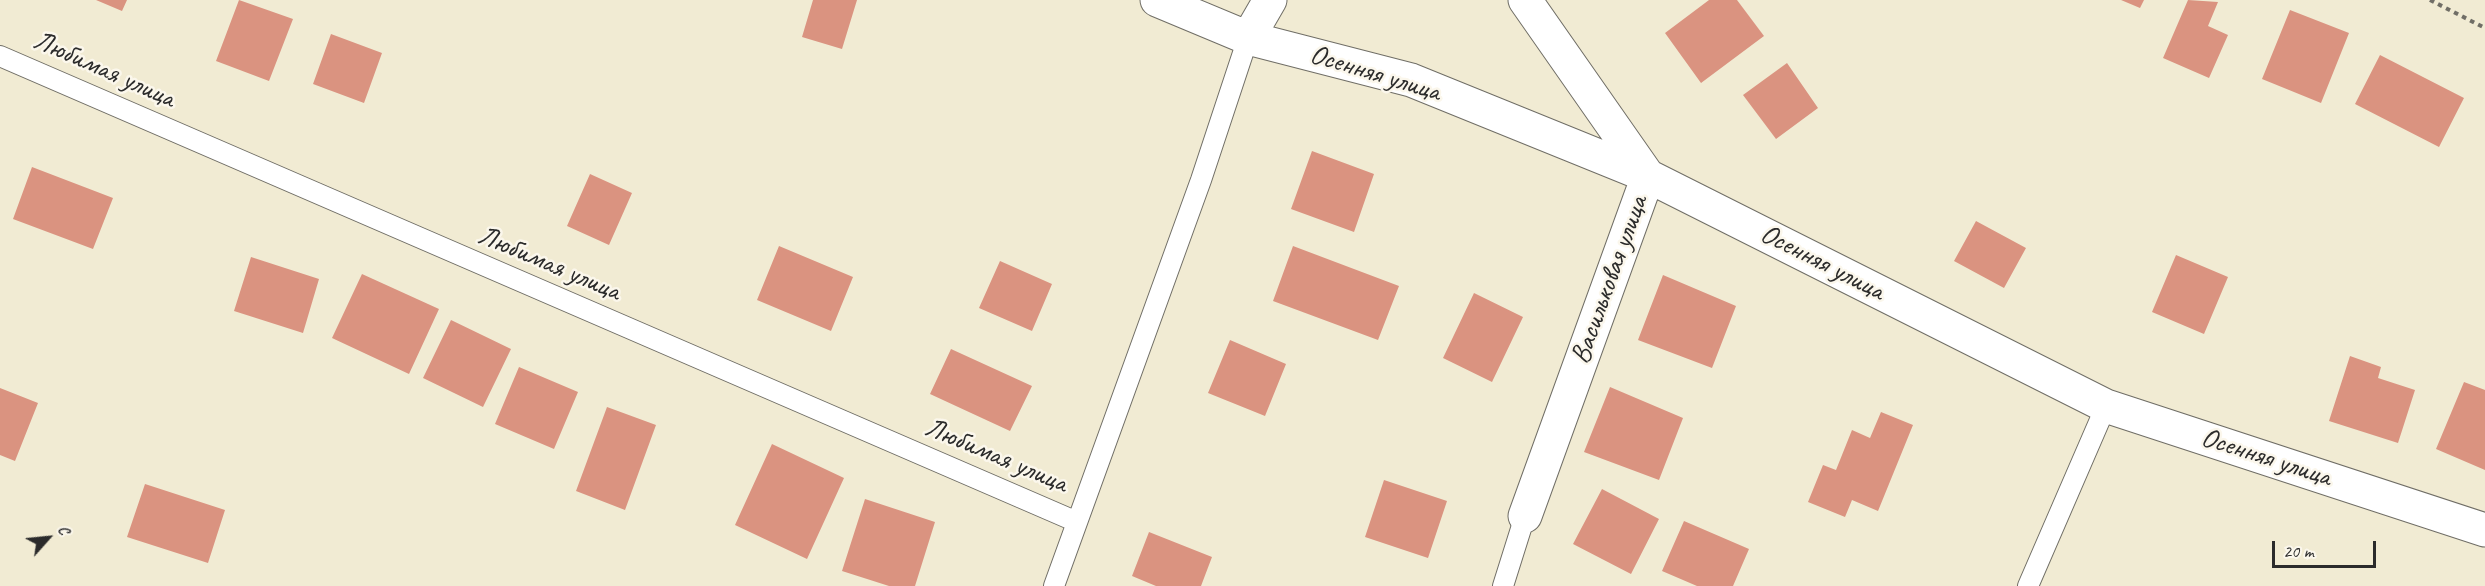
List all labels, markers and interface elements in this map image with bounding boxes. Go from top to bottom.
street label: Любимая улица [28,24,180,116]
street label: Осенняя улица [1306,38,1444,110]
street label: Васильковая улица [1564,191,1656,369]
street label: Осенняя улица [1754,217,1890,309]
street label: Любимая улица [473,219,625,309]
street label: Любимая улица [920,411,1072,501]
street label: Осенняя улица [2197,421,2335,495]
north arrow [18,508,78,568]
text: С [53,522,75,538]
scale bar [2275,529,2378,567]
text: 20 m [2283,540,2314,562]

